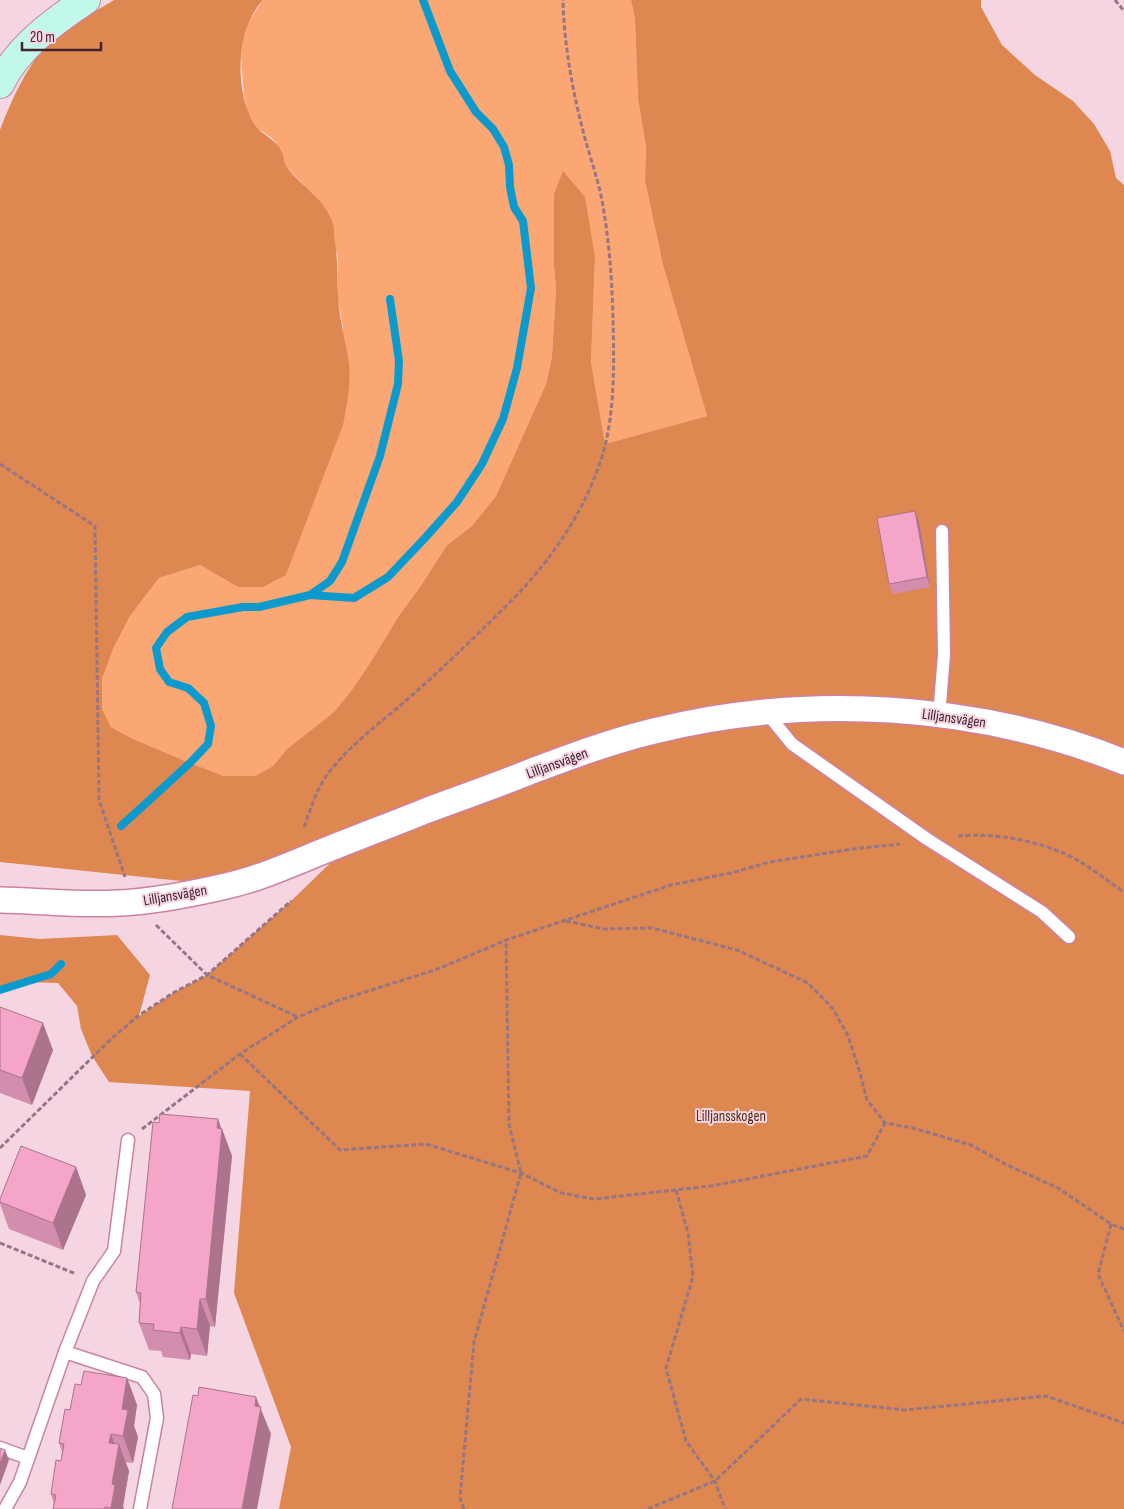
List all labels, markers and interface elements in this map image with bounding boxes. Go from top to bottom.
scale bar [22,20,101,52]
text: 20 m [30,28,55,47]
street label: Lilljansvägen [921,705,987,732]
street label: Lilljansvägen [524,744,591,783]
street label: Lilljansvägen [142,881,208,910]
park label: Lilljansskogen [696,1107,766,1126]

